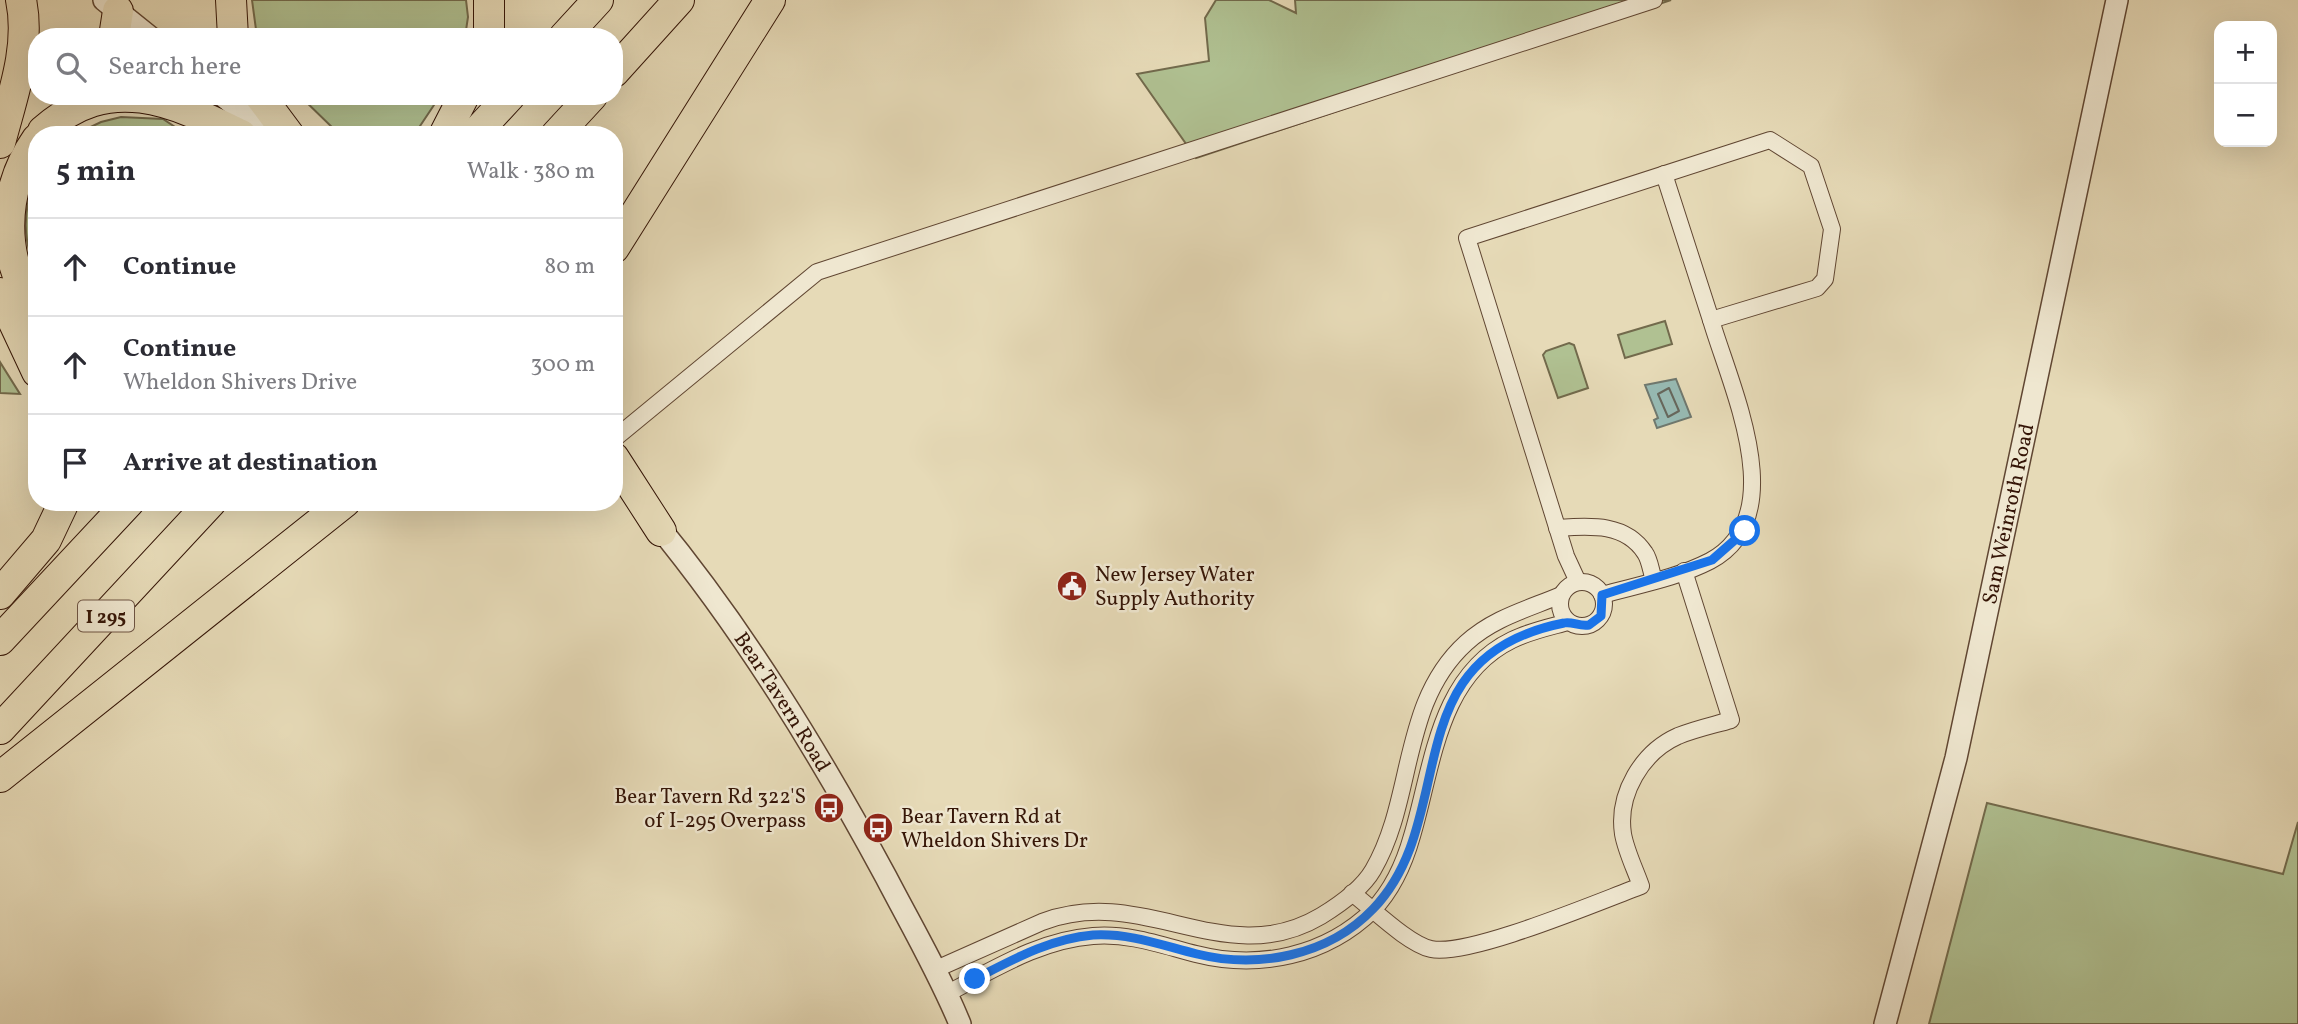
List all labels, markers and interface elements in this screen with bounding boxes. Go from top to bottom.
map controls [2214,21,2277,147]
button: + [2214,21,2277,84]
search box [28,28,623,105]
icon: search [52,48,90,86]
text: Search here [108,49,241,85]
button: − [2214,84,2277,147]
text: 5 min [56,151,136,193]
text: Walk · 380 m [467,156,595,188]
icon: ahead [56,248,94,286]
text: Continue [123,249,236,285]
text: 80 m [545,251,595,283]
text: Continue [123,331,236,367]
icon: ahead [56,346,94,384]
text: 300 m [531,349,595,381]
text: Wheldon Shivers Drive [123,367,357,399]
street label: Sam Weinroth Road [1976,421,2043,607]
icon: arrive [56,444,94,482]
text: Arrive at destination [123,445,378,481]
route start [1729,515,1760,546]
place label: New Jersey Water Supply Authority [1095,561,1255,614]
public building icon: New Jersey Water Supply Authority [1055,569,1089,603]
road number: I 295 [78,600,134,632]
street label: Bear Tavern Road [726,627,837,778]
place label: Bear Tavern Rd 322'S of I-295 Overpass [614,783,806,836]
bus stop icon: Bear Tavern Rd 322'S of I-295 Overpass [812,791,846,825]
place label: Bear Tavern Rd at Wheldon Shivers Dr [901,803,1088,856]
bus stop icon: Bear Tavern Rd at Wheldon Shivers Dr [861,811,895,845]
route end [959,963,990,994]

